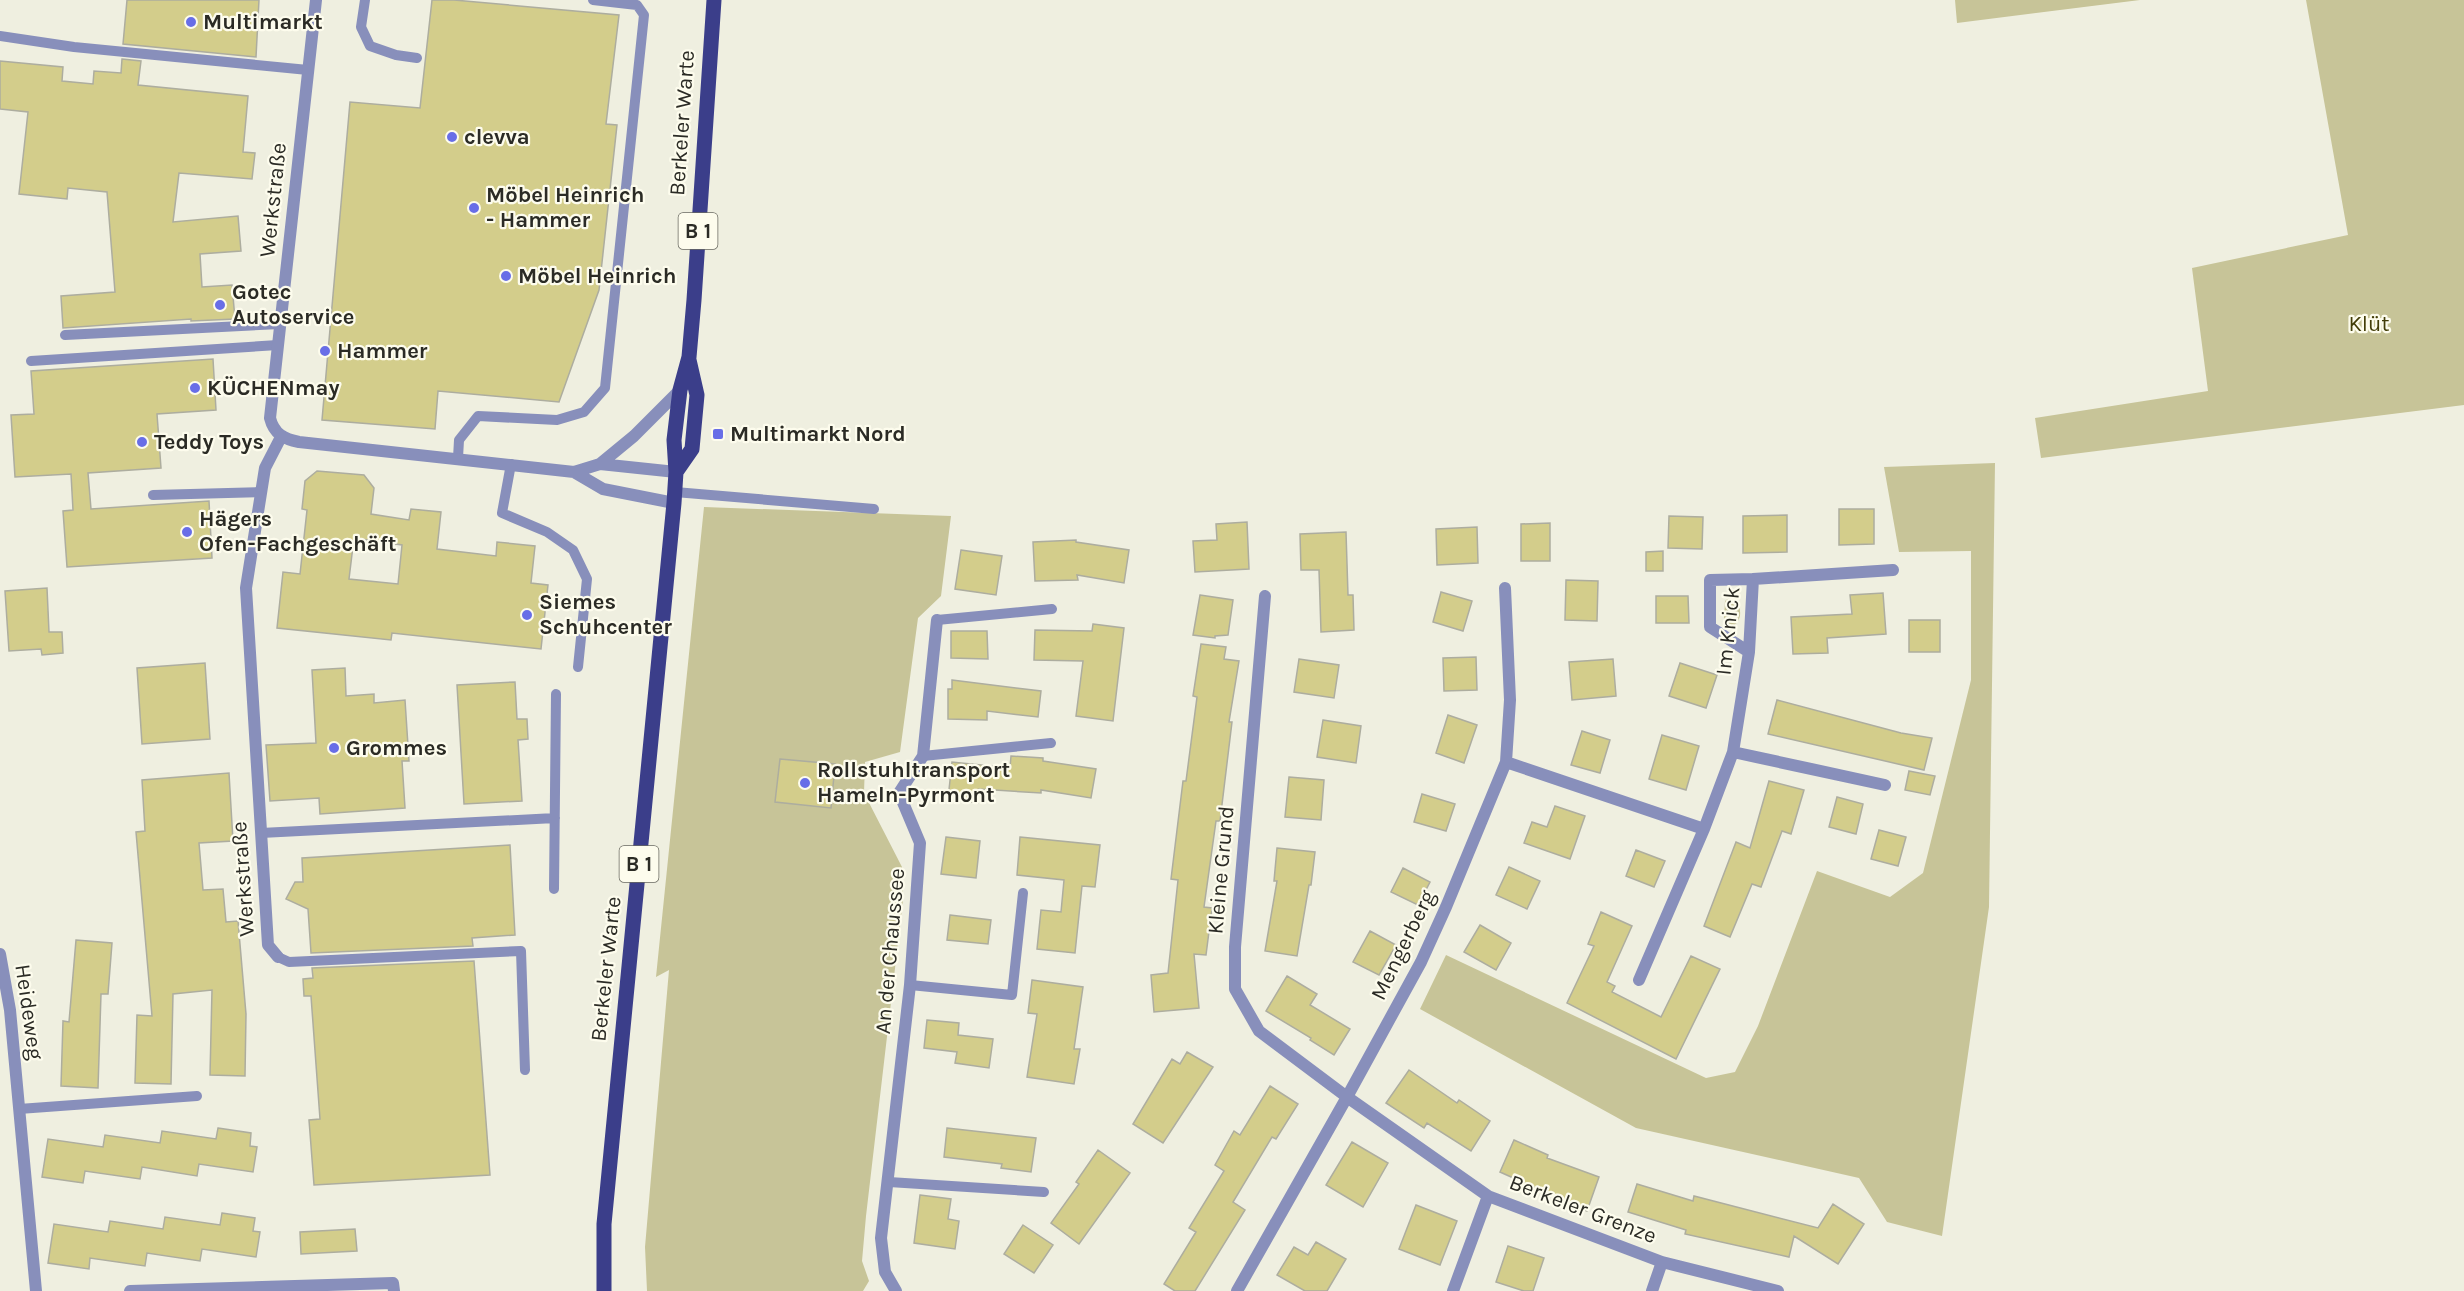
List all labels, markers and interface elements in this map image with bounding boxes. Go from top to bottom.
place label: Multimarkt [203,9,323,35]
marker: Multimarkt [184,15,198,29]
street label: Berkeler Warte [664,49,700,197]
place label: clevva [464,124,530,150]
marker: clevva [445,130,459,144]
street label: Werkstraße [254,141,292,259]
place label: Möbel Heinrich - Hammer [486,182,644,233]
marker: Möbel Heinrich - Hammer [467,201,481,215]
road number: B 1 [678,213,718,249]
place label: Möbel Heinrich [518,263,676,289]
marker: Möbel Heinrich [499,269,513,283]
place label: Gotec Autoservice [232,279,355,330]
marker: Gotec Autoservice [213,298,227,312]
park label: Klüt [2348,311,2390,337]
place label: Hammer [337,338,428,364]
marker: Hammer [318,344,332,358]
place label: KÜCHENmay [207,375,340,401]
marker: KÜCHENmay [188,381,202,395]
place label: Multimarkt Nord [730,421,906,447]
marker: Multimarkt Nord [711,427,725,441]
place label: Teddy Toys [154,429,264,455]
marker: Teddy Toys [135,435,149,449]
place label: Hägers Ofen-Fachgeschäft [199,506,397,557]
marker: Hägers Ofen-Fachgeschäft [180,525,194,539]
street label: Im Knick [1710,585,1746,677]
place label: Siemes Schuhcenter [539,589,672,640]
marker: Siemes Schuhcenter [520,608,534,622]
place label: Grommes [346,735,447,761]
marker: Grommes [327,741,341,755]
place label: Rollstuhltransport Hameln-Pyrmont [817,757,1010,808]
marker: Rollstuhltransport Hameln-Pyrmont [798,776,812,790]
street label: Kleine Grund [1202,805,1240,935]
street label: Werkstraße [226,821,260,937]
road number: B 1 [620,846,658,882]
street label: An der Chaussee [870,867,910,1035]
street label: Mengerberg [1365,885,1441,1004]
street label: Berkeler Warte [585,895,627,1043]
street label: Heideweg [9,962,49,1062]
street label: Berkeler Grenze [1506,1169,1660,1249]

